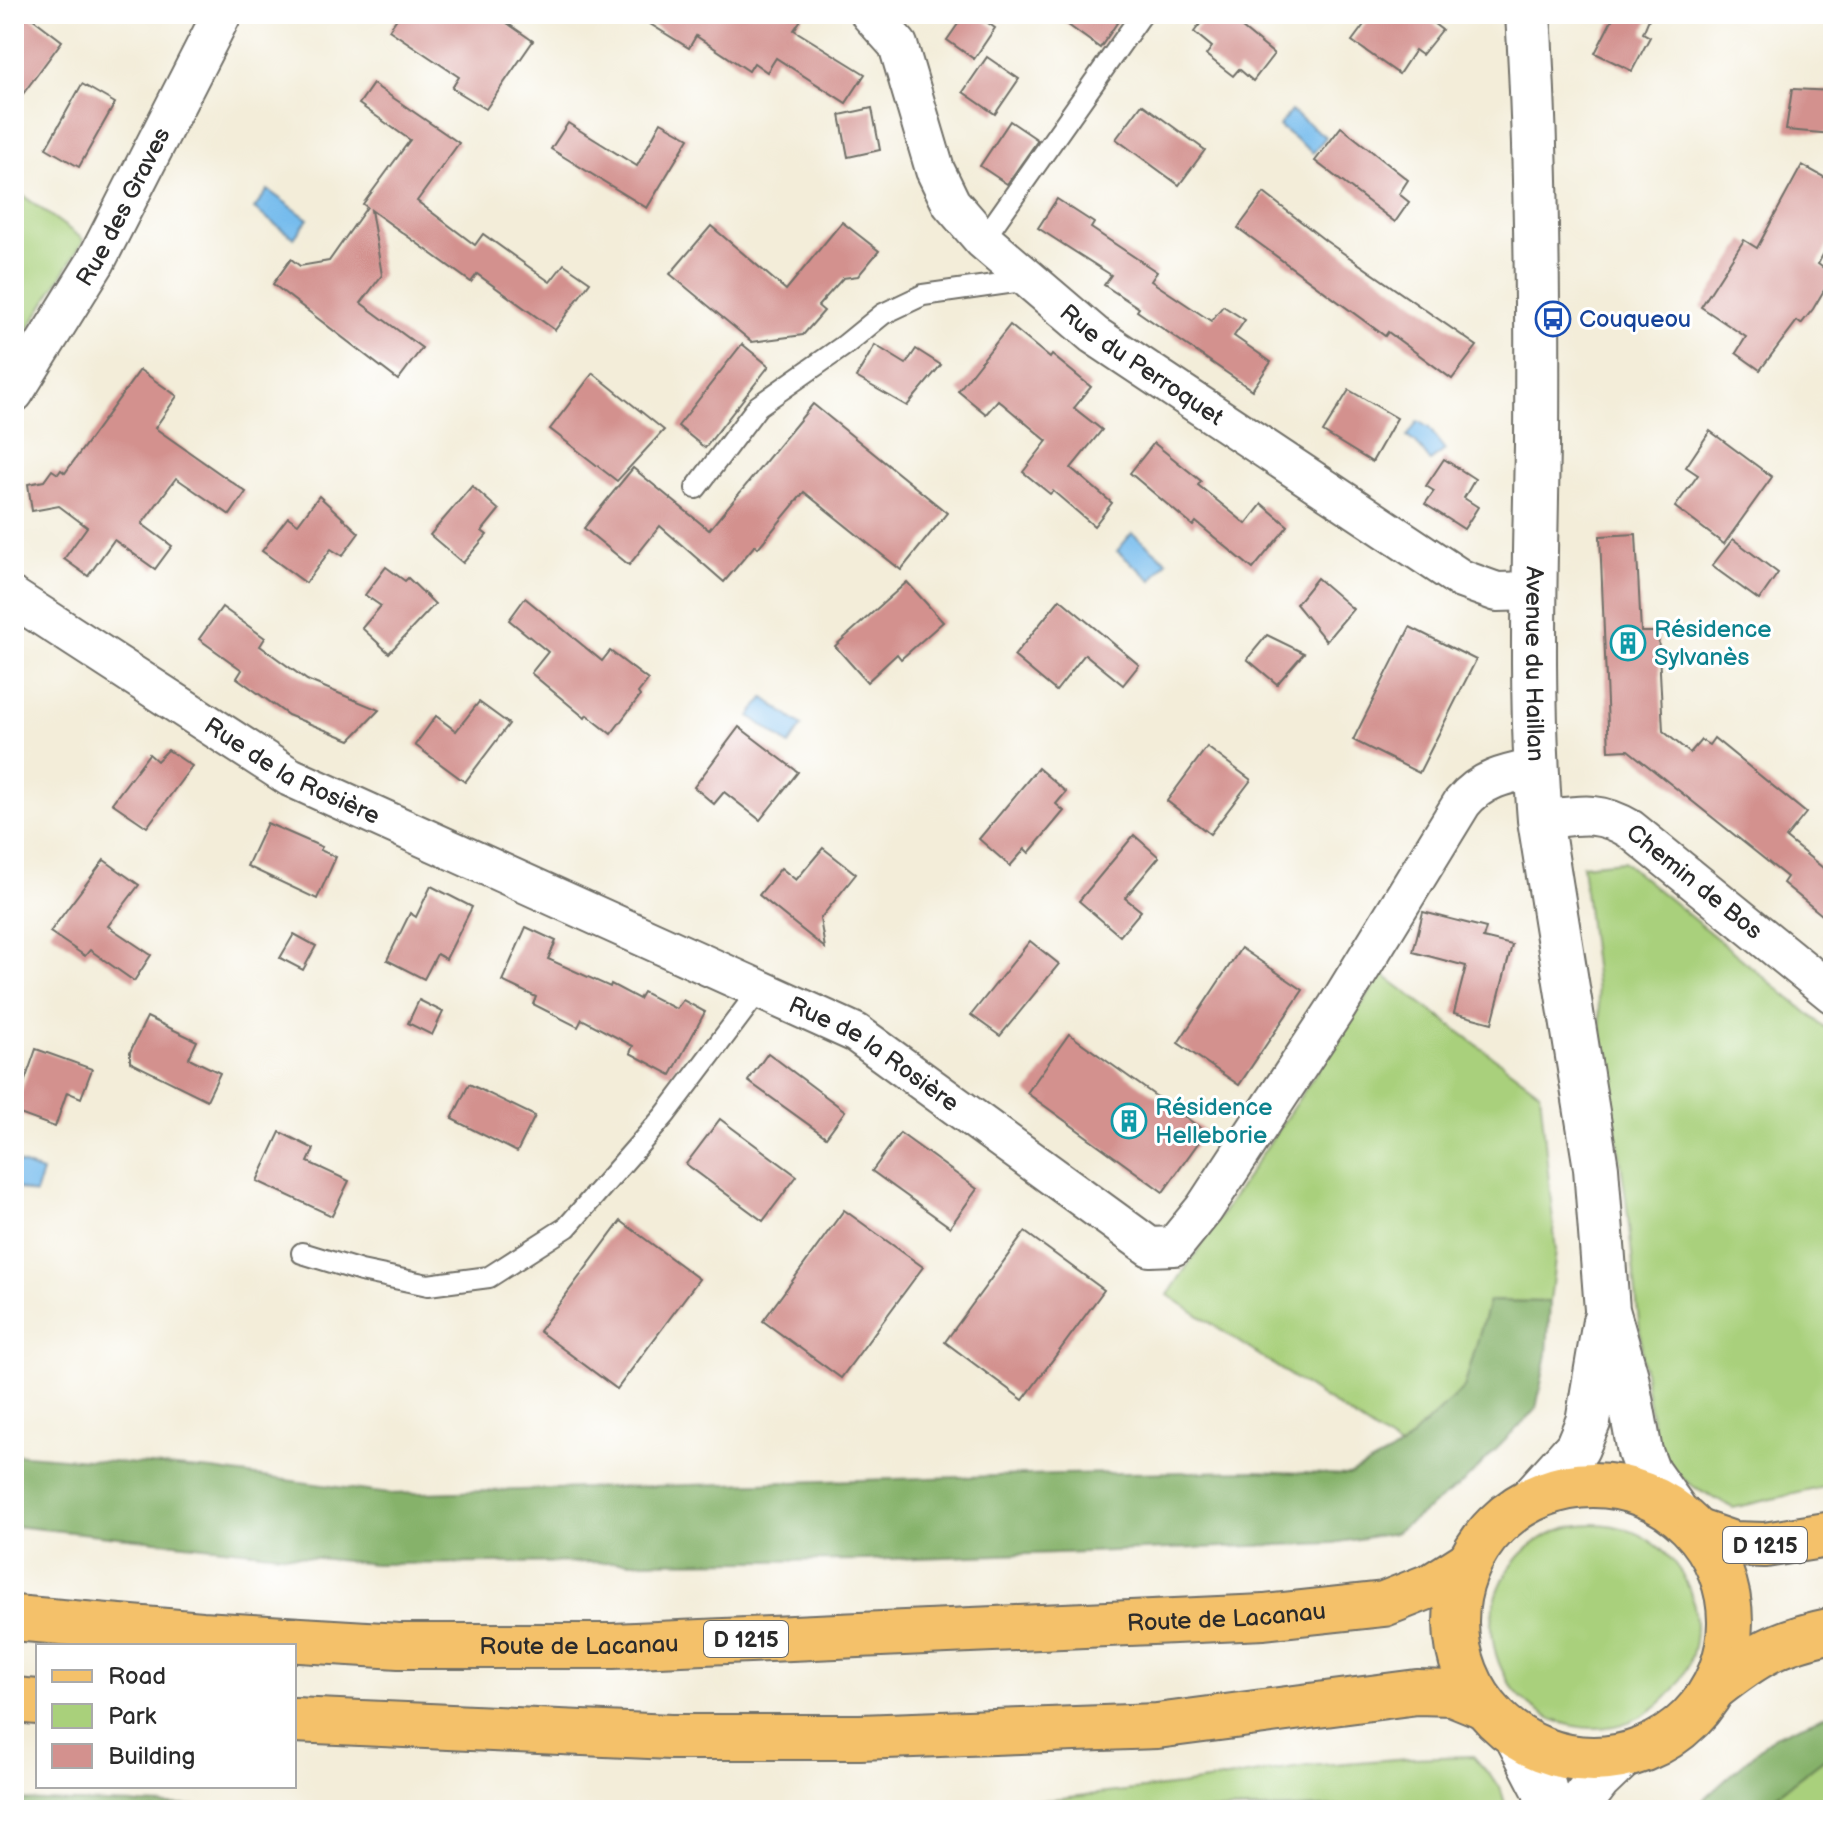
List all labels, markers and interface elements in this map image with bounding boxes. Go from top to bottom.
street label: Rue des Graves [70,123,177,292]
street label: Rue du Perroquet [1054,298,1229,432]
bus stop icon: Couqueou [1534,300,1572,338]
place label: Couqueou [1579,305,1691,334]
street label: Avenue du Haillan [1519,566,1550,762]
place label: Résidence Sylvanès [1654,615,1772,672]
building icon: Résidence Sylvanès [1609,624,1647,662]
street label: Rue de la Rosière [199,711,384,831]
street label: Chemin de Bos [1620,818,1768,946]
street label: Rue de la Rosière [784,990,964,1118]
place label: Résidence Helleborie [1155,1093,1273,1150]
building icon: Résidence Helleborie [1110,1102,1148,1140]
road number: D 1215 [1723,1527,1807,1563]
street label: Route de Lacanau [1126,1596,1327,1638]
road number: D 1215 [704,1621,788,1657]
street label: Route de Lacanau [479,1629,679,1661]
legend [36,1644,296,1788]
text: Road [108,1662,166,1691]
text: Park [108,1702,156,1731]
text: Building [108,1742,195,1771]

